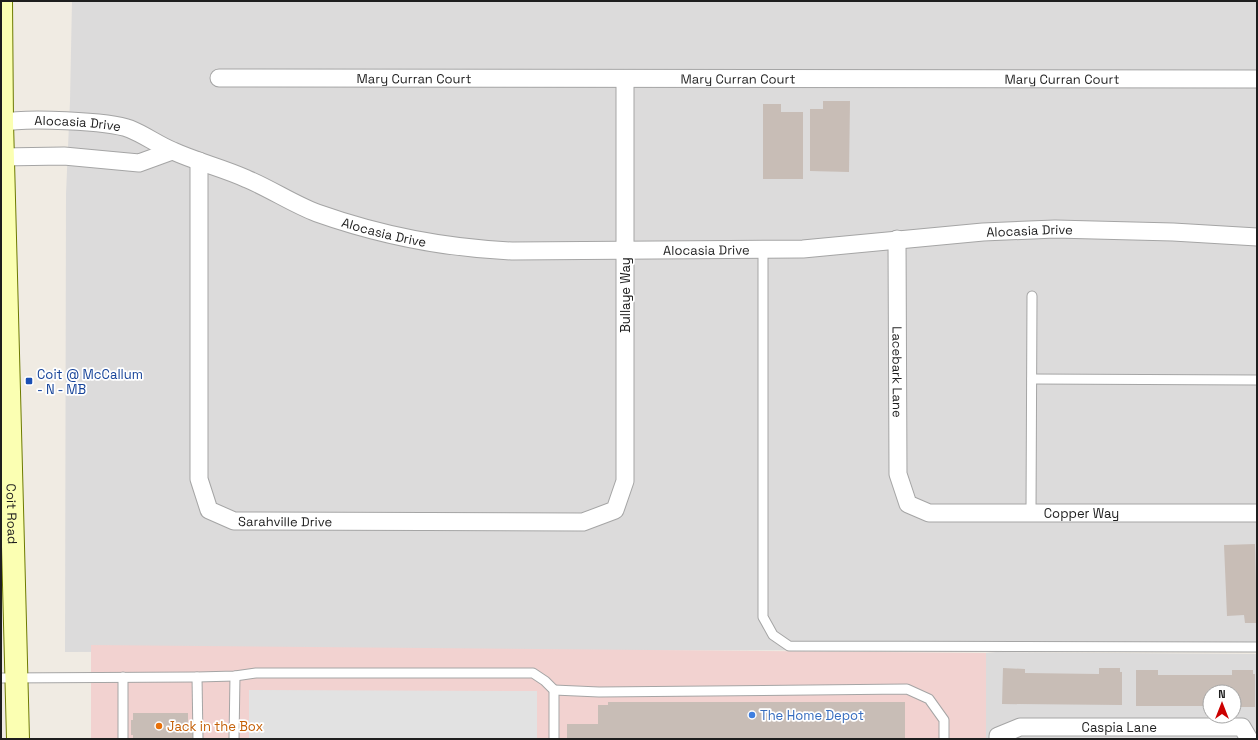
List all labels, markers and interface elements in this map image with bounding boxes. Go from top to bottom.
street label: Mary Curran Court [357,70,472,87]
street label: Mary Curran Court [681,70,796,87]
street label: Mary Curran Court [1005,70,1119,87]
street label: Alocasia Drive [34,112,122,135]
street label: Alocasia Drive [340,213,428,250]
street label: Alocasia Drive [986,220,1073,240]
street label: Alocasia Drive [663,241,750,258]
street label: Bullaye Way [617,257,634,333]
street label: Lacebark Lane [889,326,906,418]
place label: Coit @ McCallum - N - MB [37,366,143,398]
marker: Coit @ McCallum - N - MB [24,376,34,386]
street label: Coit Road [3,483,21,545]
street label: Copper Way [1044,505,1119,522]
street label: Sarahville Drive [238,513,332,530]
north arrow [1202,684,1242,724]
text: N [1218,687,1226,701]
place label: The Home Depot [760,707,864,724]
marker: The Home Depot [747,710,757,720]
place label: Jack in the Box [167,718,263,735]
street label: Caspia Lane [1082,719,1157,736]
marker: Jack in the Box [154,721,164,731]

